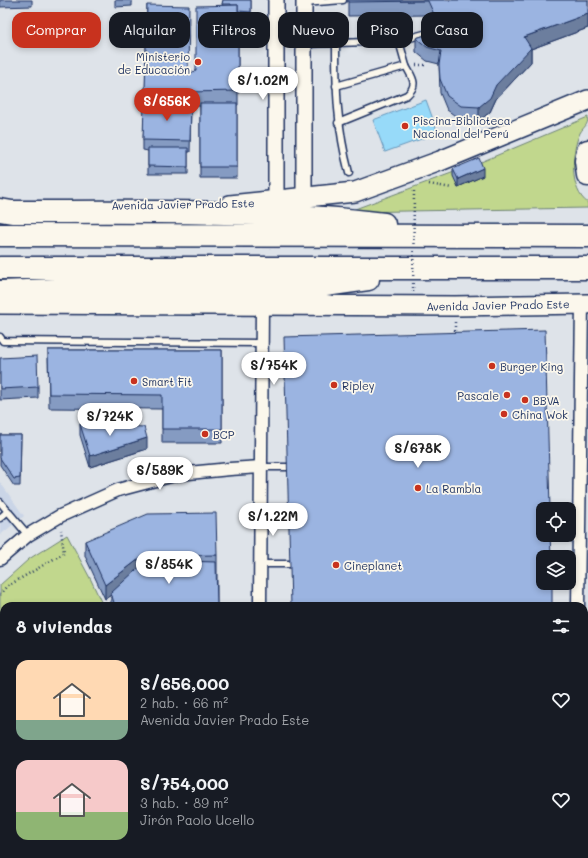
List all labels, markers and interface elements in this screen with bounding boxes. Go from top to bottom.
chip: Comprar [12,12,101,48]
chip: Alquilar [109,12,190,48]
chip: Filtros [198,12,270,48]
chip: Nuevo [278,12,349,48]
chip: Piso [357,12,413,48]
chip: Casa [421,12,483,48]
place label: Ministerio de Educación [118,49,190,77]
marker: Ministerio de Educación [193,57,203,67]
pin: S/1.02M [226,67,300,101]
text: S/1.02M [237,71,289,88]
pin: S/656K [134,88,200,122]
text: S/656K [143,92,191,109]
place label: Piscina-Biblioteca Nacional del Perú [413,113,511,141]
marker: Piscina-Biblioteca Nacional del Perú [400,121,410,131]
street label: Avenida Javier Prado Este [111,195,255,213]
street label: Avenida Javier Prado Este [426,296,570,314]
pin: S/754K [241,352,307,386]
text: S/754K [250,356,298,373]
place label: Burger King [500,359,563,374]
marker: Burger King [487,361,497,371]
place label: Smart Fit [142,374,192,389]
marker: Smart Fit [129,376,139,386]
place label: Ripley [342,378,375,393]
marker: Ripley [329,380,339,390]
place label: Pascale [457,388,499,403]
marker: Pascale [502,390,512,400]
place label: BBVA [533,393,560,408]
marker: BBVA [520,395,530,405]
pin: S/724K [77,403,143,437]
text: S/724K [86,407,134,424]
place label: China Wok [512,407,568,422]
marker: China Wok [499,409,509,419]
place label: BCP [213,427,235,442]
marker: BCP [200,429,210,439]
pin: S/678K [385,435,451,469]
text: S/678K [394,439,442,456]
pin: S/589K [127,457,193,491]
text: S/589K [136,461,184,478]
place label: La Rambla [426,481,482,496]
marker: La Rambla [413,483,423,493]
map controls [536,502,576,590]
button: locate [536,502,576,542]
pin: S/1.22M [236,503,310,537]
text: S/1.22M [248,507,298,524]
button: layers [536,550,576,590]
pin: S/854K [136,551,202,585]
text: S/854K [145,555,193,572]
place label: Cineplanet [344,558,402,573]
marker: Cineplanet [331,560,341,570]
text: 8 viviendas [16,615,112,637]
icon: filters [550,615,572,637]
text: S/656,000 [140,672,229,694]
icon: home [48,676,96,724]
icon: heart [550,689,572,711]
text: 2 hab. · 66 m² [140,694,228,711]
text: Avenida Javier Prado Este [140,711,309,728]
text: S/754,000 [140,772,229,794]
icon: home [48,776,96,824]
icon: heart [550,789,572,811]
text: 3 hab. · 89 m² [140,794,228,811]
text: Jirón Paolo Ucello [140,811,254,828]

